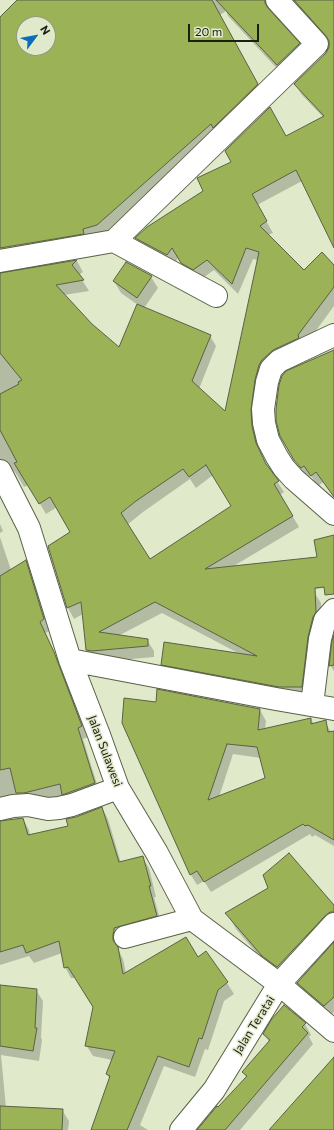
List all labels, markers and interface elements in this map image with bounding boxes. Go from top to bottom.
north arrow [16,16,56,56]
scale bar [190,16,261,42]
text: N [38,23,53,37]
text: 20 m [195,24,222,38]
street label: Jalan Sulawesi [85,713,125,789]
street label: Jalan Teratai [230,993,278,1057]

